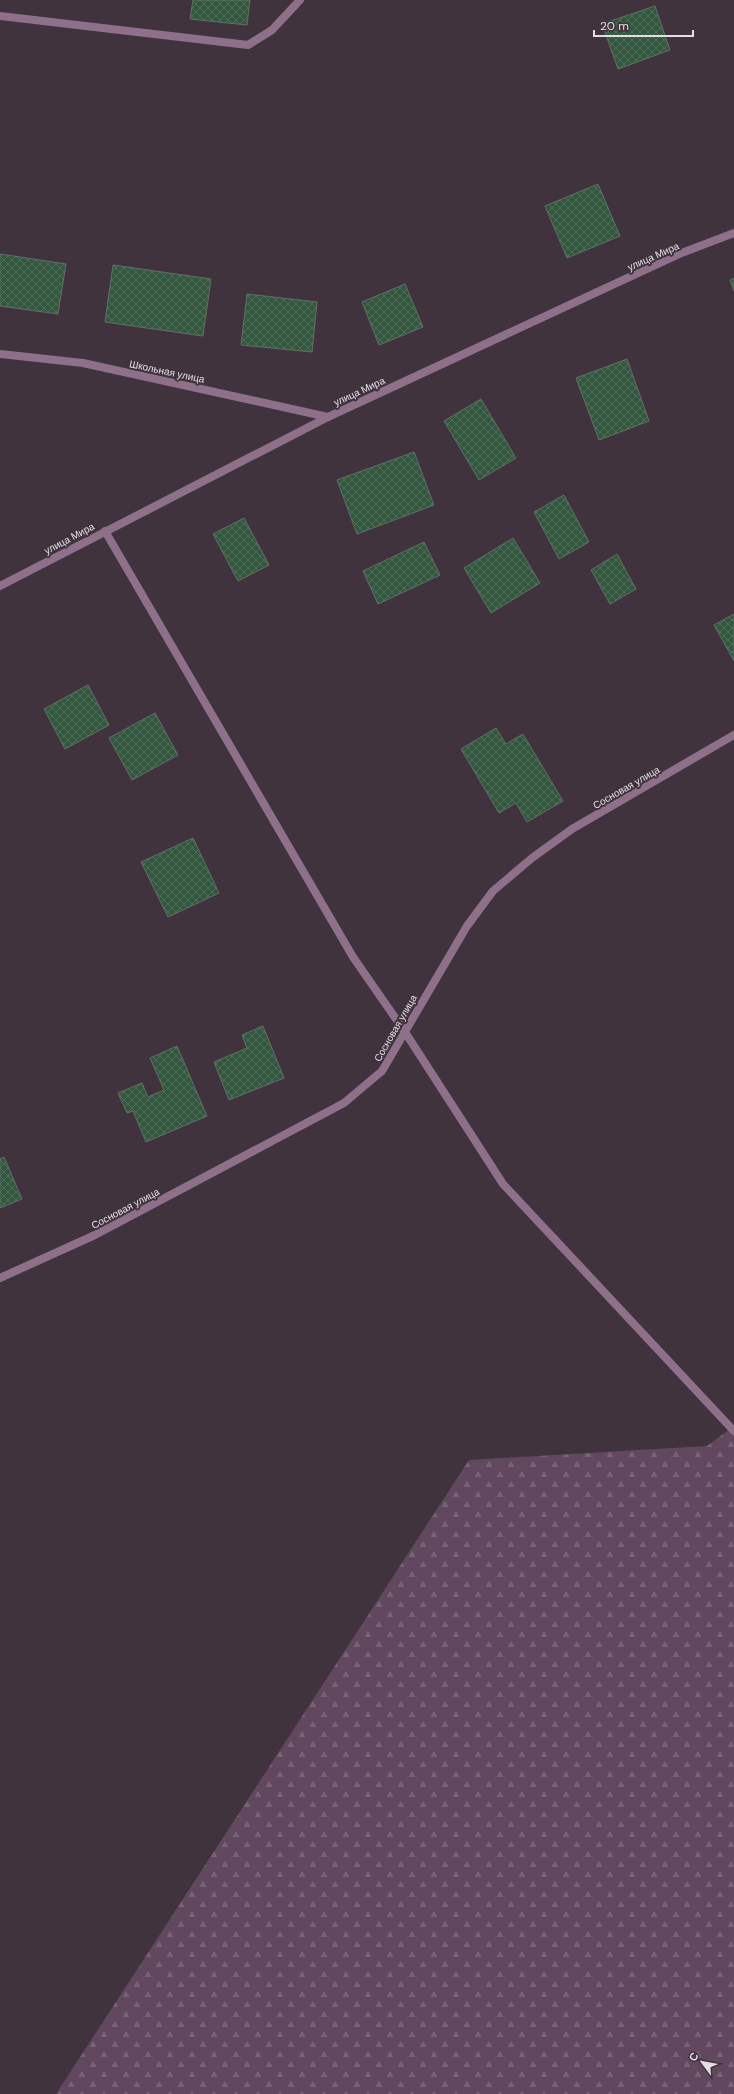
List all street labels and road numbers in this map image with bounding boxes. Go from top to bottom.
street label: улица Мира [625,239,681,274]
street label: Школьная улица [128,357,206,386]
street label: улица Мира [331,374,387,409]
street label: улица Мира [42,520,97,557]
street label: Сосновая улица [590,763,662,812]
street label: Сосновая улица [371,992,420,1064]
street label: Сосновая улица [89,1185,162,1232]

